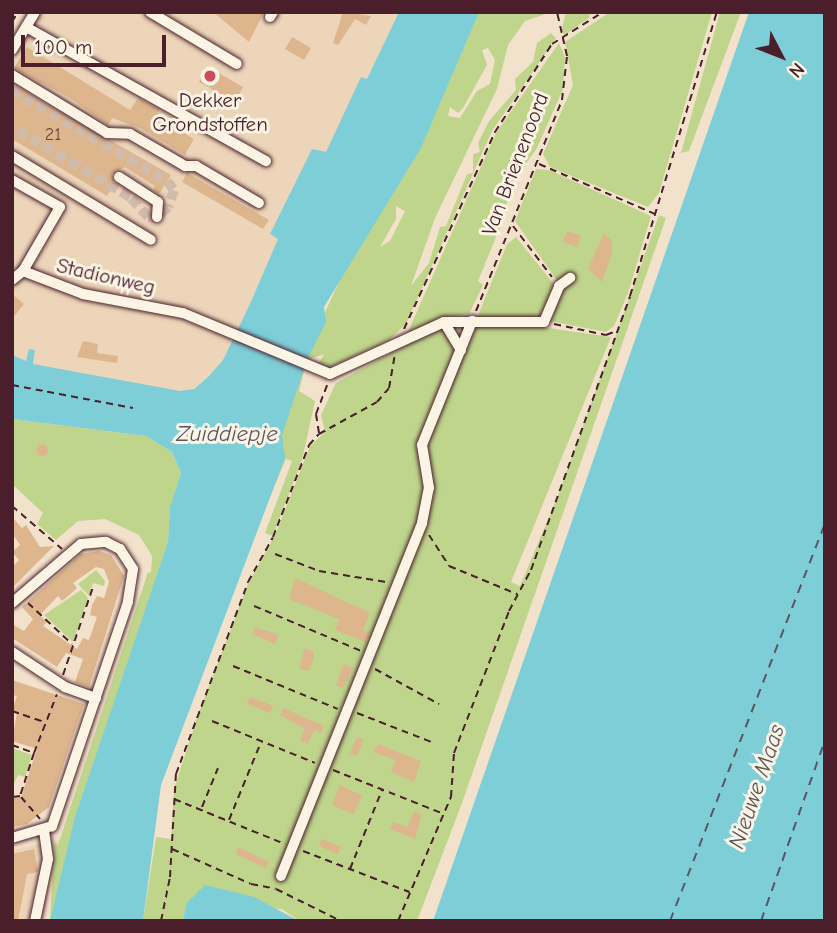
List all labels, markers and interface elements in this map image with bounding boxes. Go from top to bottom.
scale bar [24,21,170,65]
north arrow [746,21,816,91]
text: 100 m [34,35,92,59]
text: N [784,58,809,82]
marker: Dekker Grondstoffen [202,68,218,84]
place label: Dekker Grondstoffen [152,87,268,137]
street label: Van Brienenoord [476,89,554,239]
house number: 21 [45,124,61,146]
street label: Stadionweg [54,252,158,300]
water label: Zuiddiepje [176,420,278,448]
water label: Nieuwe Maas [723,721,791,853]

